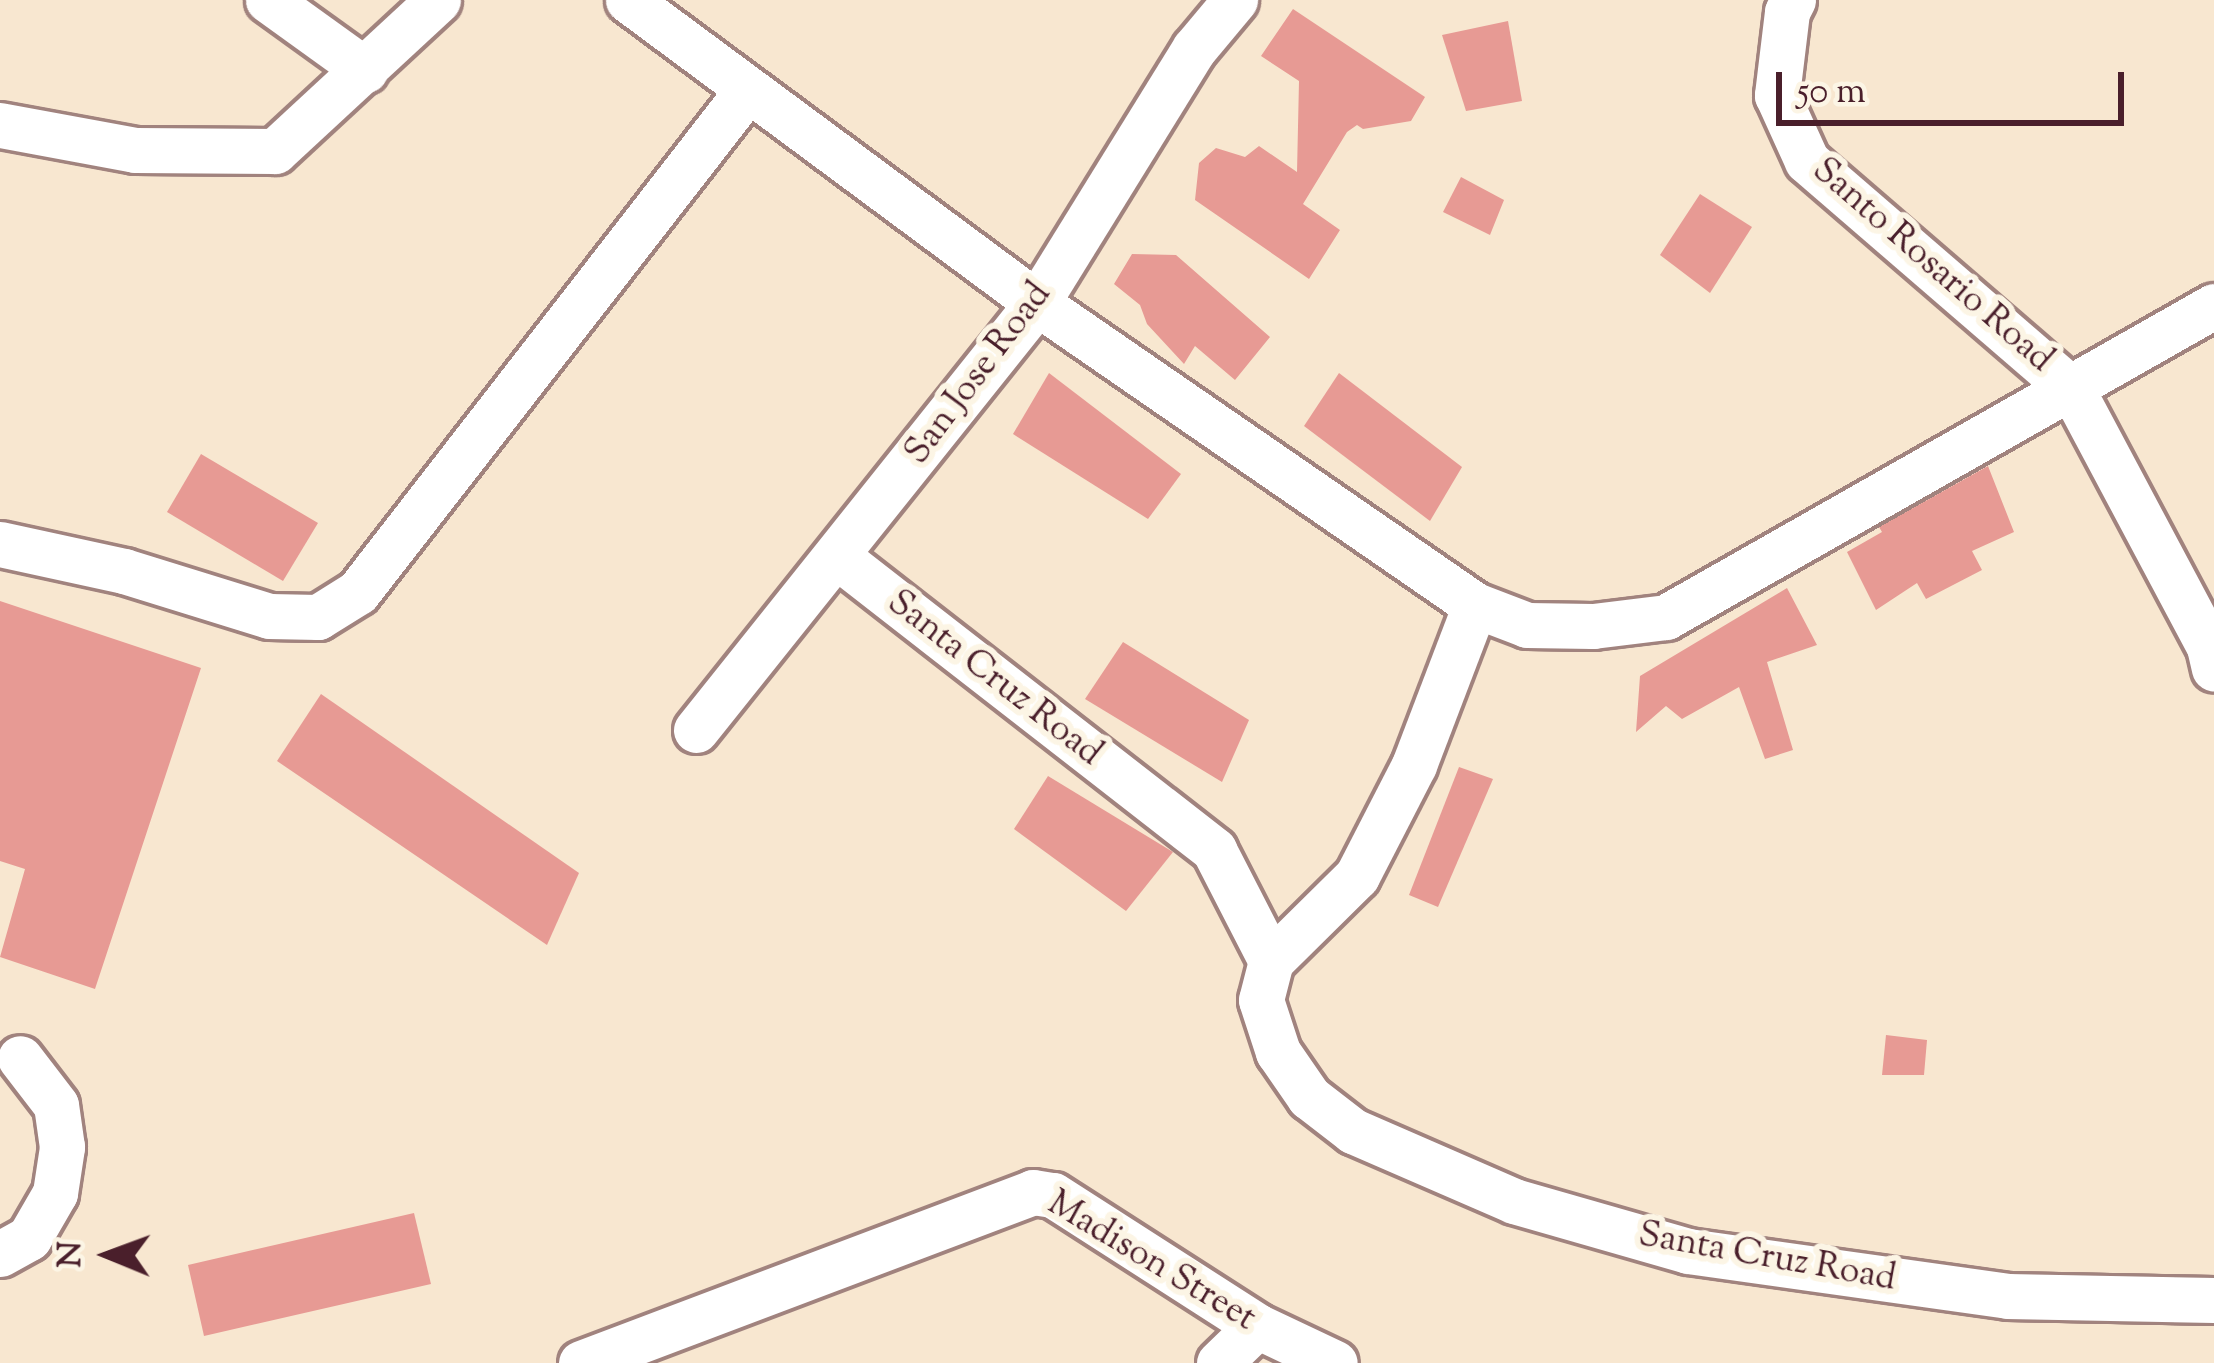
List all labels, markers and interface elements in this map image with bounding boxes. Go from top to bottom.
scale bar [1782,48,2130,122]
text: 50 m [1797,67,1866,119]
street label: Santo Rosario Road [1803,150,2061,382]
street label: San Jose Road [897,274,1061,474]
street label: Santa Cruz Road [878,582,1110,776]
street label: Madison Street [1039,1183,1263,1341]
north arrow [48,1195,168,1315]
street label: Santa Cruz Road [1635,1214,1899,1302]
text: N [48,1241,96,1268]

